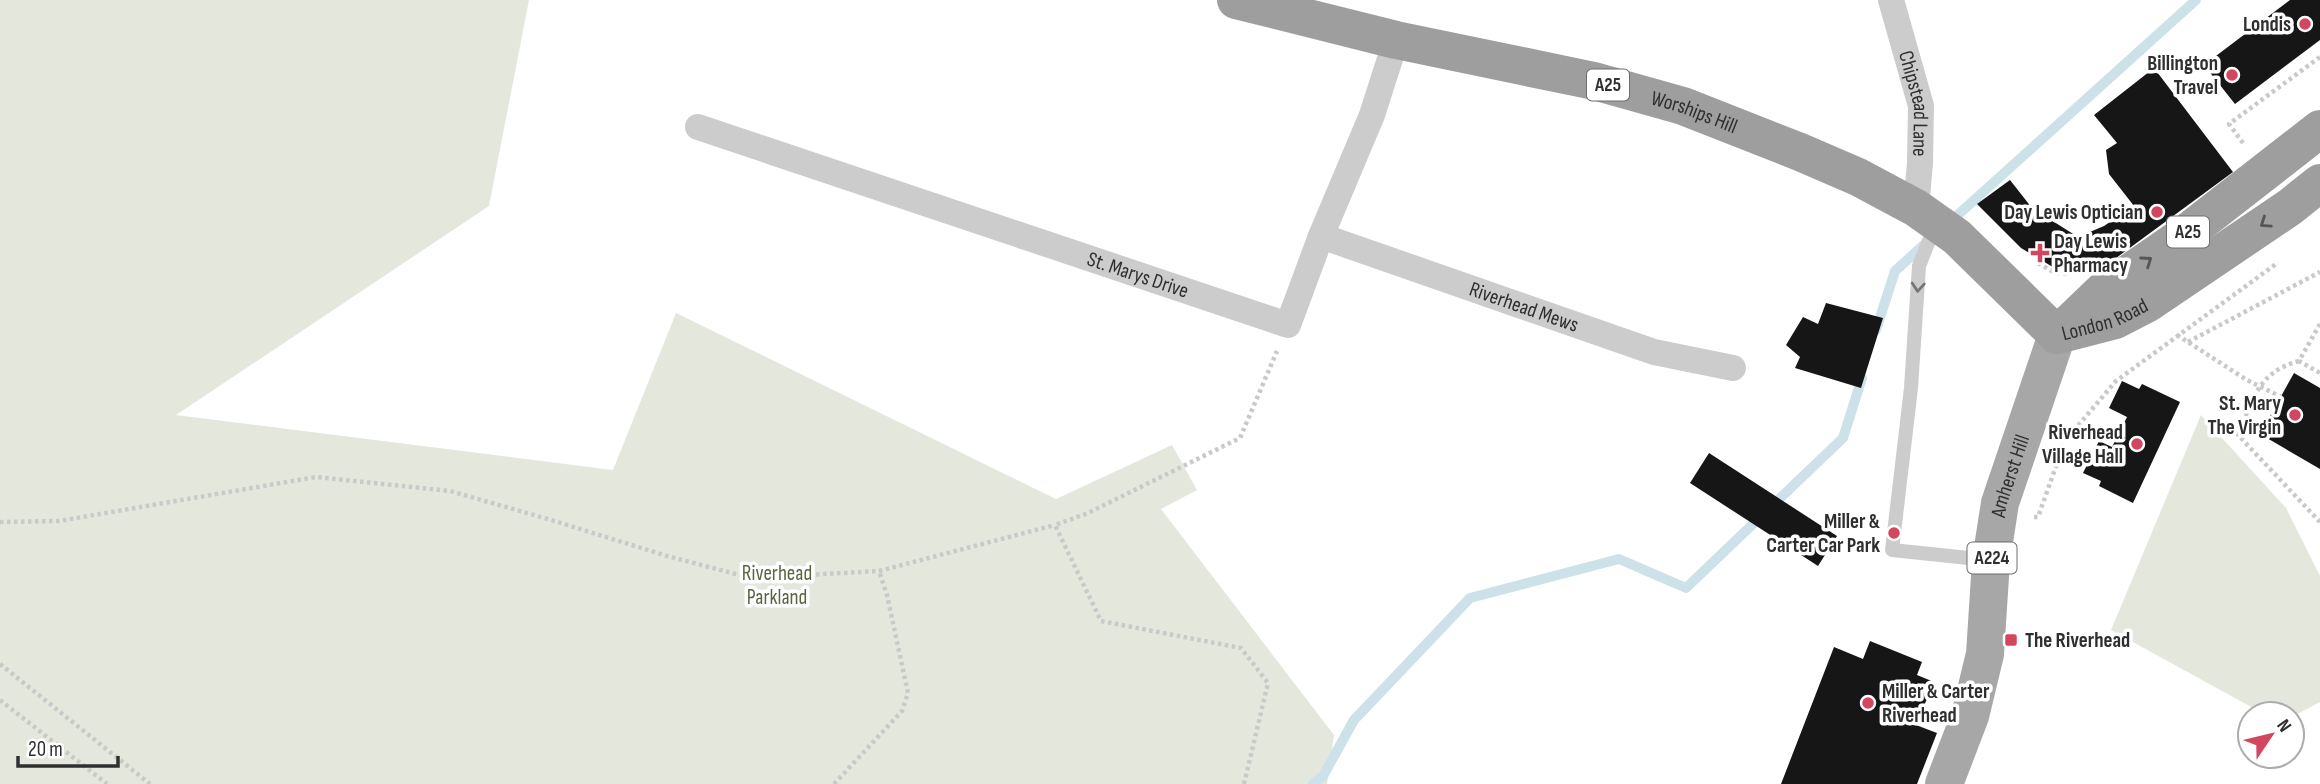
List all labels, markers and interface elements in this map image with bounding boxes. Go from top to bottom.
place label: Londis [2243,12,2291,37]
marker: Londis [2297,16,2313,32]
street label: Chipstead Lane [1893,48,1934,157]
place label: Billington Travel [2147,51,2218,100]
marker: Billington Travel [2224,67,2240,83]
road number: A25 [1587,69,1629,100]
street label: Worships Hill [1648,85,1741,139]
place label: Day Lewis Optician [2004,200,2143,225]
marker: Day Lewis Optician [2149,204,2165,220]
one-way arrow [2260,215,2273,228]
road number: A25 [2167,216,2209,248]
place label: Day Lewis Pharmacy [2054,229,2128,278]
marker: Day Lewis Pharmacy [2032,245,2048,261]
street label: St. Marys Drive [1084,246,1192,303]
one-way arrow [2139,257,2152,269]
street label: Riverhead Mews [1466,276,1582,337]
one-way arrow [1911,282,1926,293]
street label: London Road [2059,293,2152,346]
place label: St. Mary The Virgin [2207,391,2281,440]
marker: St. Mary The Virgin [2287,407,2303,423]
place label: Riverhead Village Hall [2042,420,2123,469]
street label: Amherst Hill [1985,431,2035,520]
marker: Riverhead Village Hall [2129,436,2145,452]
place label: Miller & Carter Car Park [1766,509,1880,558]
marker: Miller & Carter Car Park [1886,525,1902,541]
road number: A224 [1968,542,2016,573]
park label: Riverhead Parkland [742,561,812,610]
place label: The Riverhead [2025,628,2130,653]
marker: The Riverhead [2003,632,2019,648]
place label: Miller & Carter Riverhead [1882,679,1990,728]
marker: Miller & Carter Riverhead [1860,695,1876,711]
north arrow [2236,700,2306,770]
text: N [2271,715,2296,737]
scale bar [18,724,117,768]
text: 20 m [28,737,63,762]

